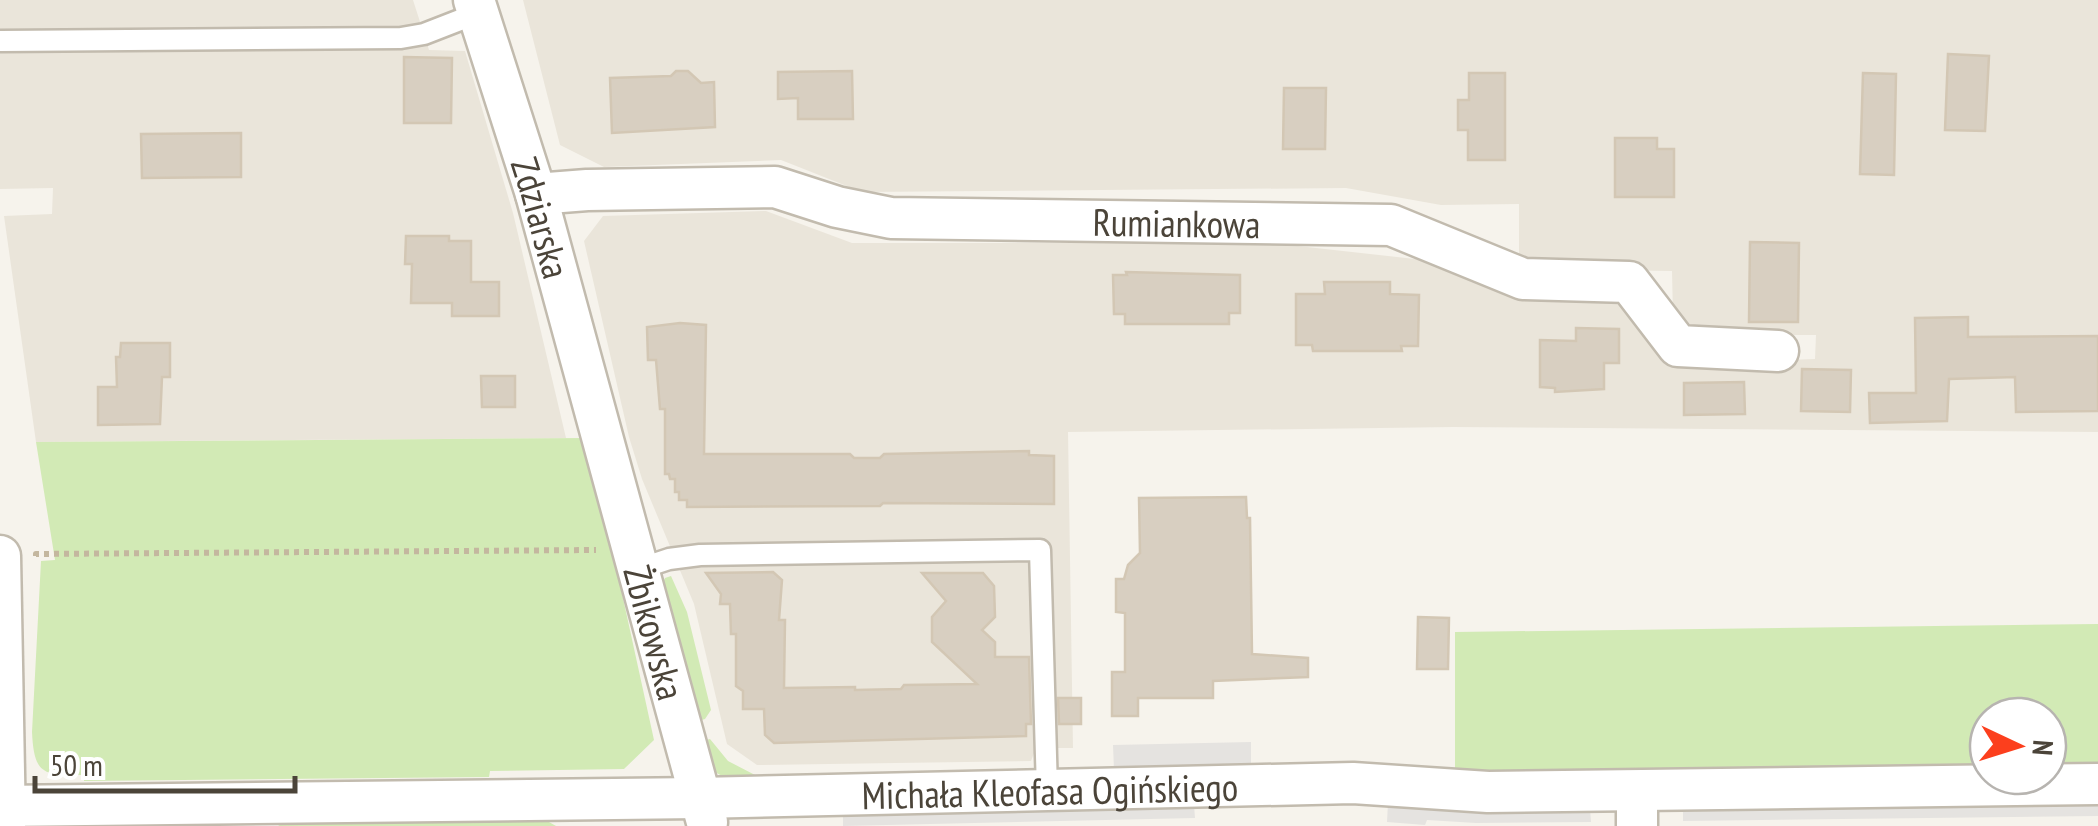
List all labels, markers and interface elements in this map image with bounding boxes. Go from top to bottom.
street label: Zdziarska [501,151,582,284]
street label: Rumiankowa [1092,196,1261,248]
street label: Żbikowska [614,560,697,705]
north arrow [1968,696,2068,796]
scale bar [35,731,295,793]
text: N [2024,739,2062,757]
text: 50 m [50,745,103,784]
street label: Michała Kleofasa Ogińskiego [861,761,1239,819]

